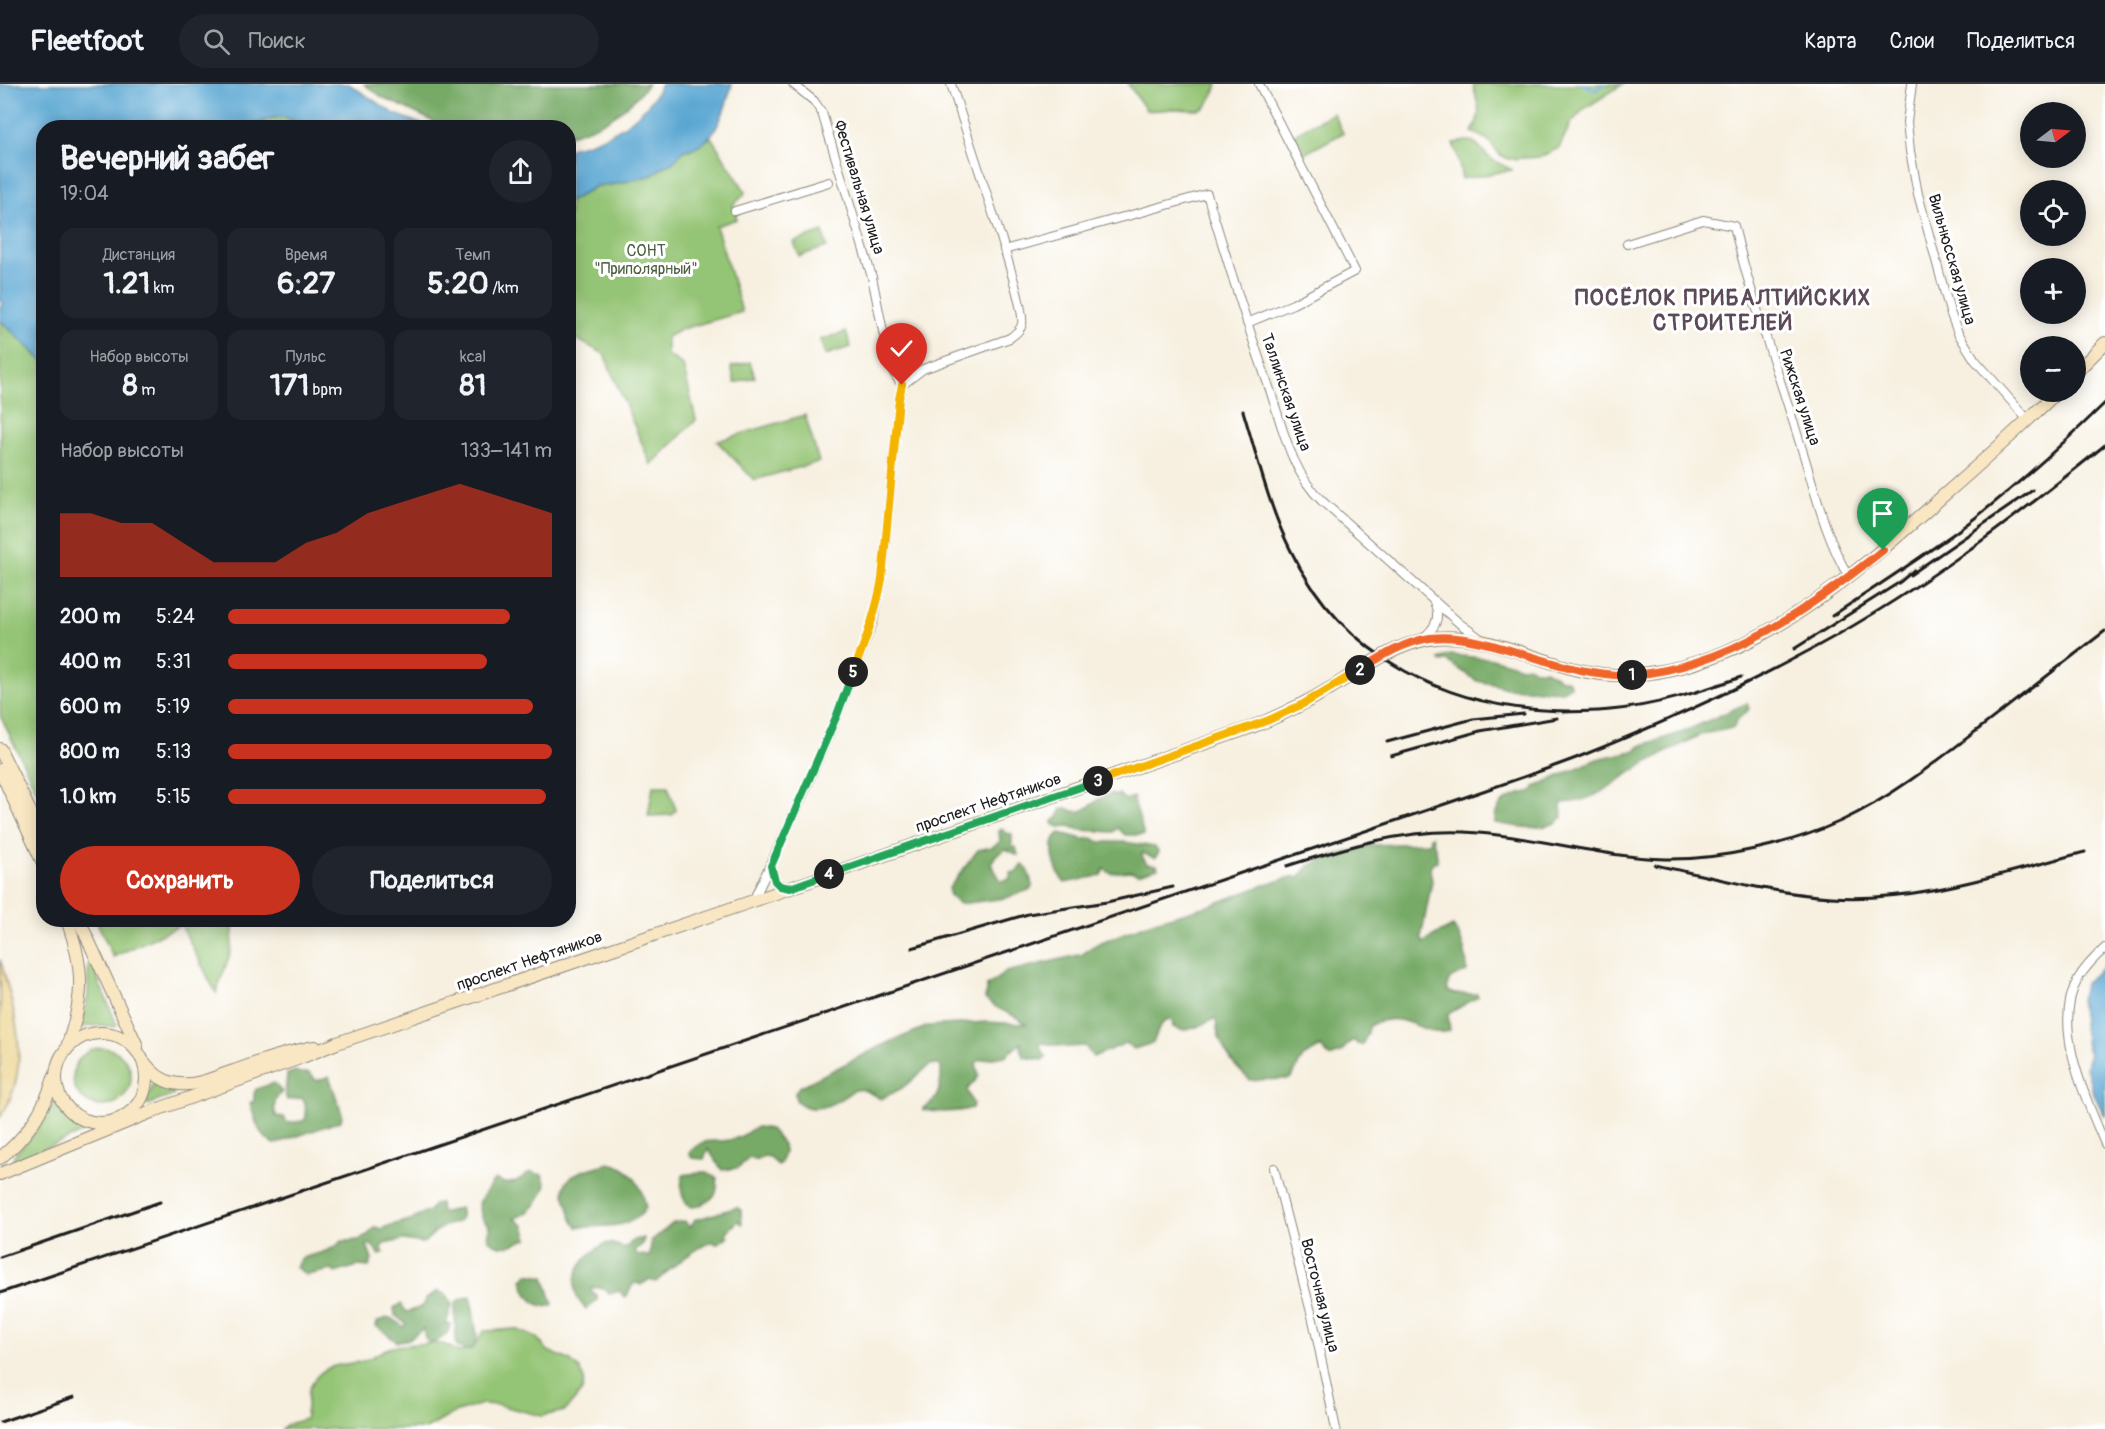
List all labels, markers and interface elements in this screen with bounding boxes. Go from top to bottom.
search box [179,14,599,68]
text: Fleetfoot [30,24,143,59]
icon: search [200,25,233,58]
text: Поиск [248,27,306,55]
text: Карта [1804,28,1856,55]
text: Слои [1889,28,1934,55]
text: Поделиться [1967,28,2075,55]
north arrow [2020,102,2086,168]
map controls [2020,102,2086,402]
street label: Фестивальная улица [829,118,889,257]
text: Вечерний забег [60,138,274,179]
button: share [489,140,552,203]
button: locate [2020,180,2086,246]
text: 19:04 [60,181,109,206]
street label: Вильнюсская улица [1924,192,1980,327]
park label: СОНТ "Приполярный" [594,241,698,279]
text: Дистанция [103,245,175,265]
text: Время [285,245,327,265]
text: Темп [455,245,491,265]
button: + [2020,258,2086,324]
text: 1.21 [103,265,150,302]
text: 6:27 [277,265,335,302]
text: 5:20 [427,265,489,302]
text: km [150,278,175,298]
text: /km [489,278,519,298]
district label: ПОСЁЛОК ПРИБАЛТИЙСКИХ СТРОИТЕЛЕЙ [1575,284,1871,337]
pin [876,323,927,385]
street label: Таллинская улица [1257,331,1316,454]
icon: check [885,332,918,365]
button: − [2020,336,2086,402]
text: Набор высоты [89,347,189,367]
text: Пульс [286,347,326,367]
text: kcal [460,347,486,367]
street label: Рижская улица [1775,347,1825,448]
text: 8 [123,367,138,404]
text: 171 [270,367,309,404]
text: 81 [460,367,486,404]
text: m [138,380,155,400]
text: bpm [309,380,342,400]
text: Набор высоты [60,438,184,463]
text: 133–141 m [461,438,552,463]
pin [1857,488,1908,550]
icon: arrive [1866,497,1899,530]
text: 200 m [60,604,121,629]
text: 5:24 [156,604,195,629]
text: 400 m [60,649,121,674]
text: 5:31 [156,649,191,674]
pin: 2 [1345,655,1375,685]
pin: 5 [838,657,868,687]
text: 2 [1356,660,1364,680]
pin: 1 [1617,660,1647,690]
text: 5 [849,662,857,682]
text: 1 [1629,665,1635,685]
text: 600 m [60,694,121,719]
text: 5:19 [156,694,190,719]
text: 800 m [60,739,120,764]
text: 5:13 [156,739,191,764]
pin: 3 [1083,766,1113,796]
street label: проспект Нефтяников [913,769,1064,837]
text: 3 [1094,771,1102,791]
text: 1.0 km [60,784,116,809]
text: 5:15 [156,784,191,809]
button: Сохранить [60,846,300,915]
button: Поделиться [312,846,552,915]
pin: 4 [814,859,844,889]
text: 4 [824,864,834,884]
street label: проспект Нефтяников [454,927,605,995]
street label: Восточная улица [1296,1236,1344,1354]

